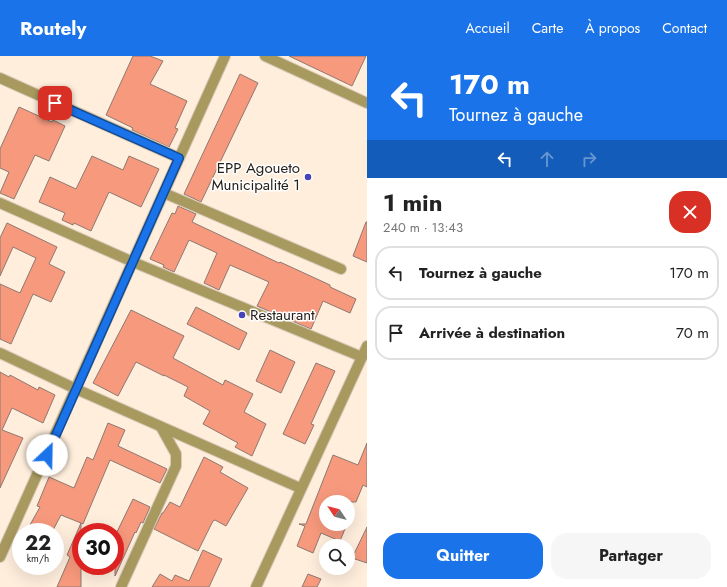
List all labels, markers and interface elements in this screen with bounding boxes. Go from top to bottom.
text: Routely [20,15,86,42]
text: Accueil [466,18,510,38]
text: Carte [532,18,563,38]
text: À propos [585,18,640,38]
text: Contact [662,18,707,38]
text: 170 m [449,64,530,105]
icon: left [383,72,435,124]
pin [38,86,72,120]
icon: arrive [44,92,66,114]
text: Tournez à gauche [449,102,583,128]
icon: left [494,148,516,170]
icon: ahead [536,148,558,170]
icon: right [578,148,600,170]
place label: EPP Agoueto Municipalité 1 [211,157,300,196]
marker: EPP Agoueto Municipalité 1 [303,172,313,182]
text: 1 min [383,185,443,220]
button: close [669,191,711,233]
text: 240 m · 13:43 [383,218,463,237]
icon: left [385,262,407,284]
text: Tournez à gauche [419,262,542,284]
text: 170 m [669,262,709,284]
place label: Restaurant [250,304,315,326]
marker: Restaurant [237,310,247,320]
icon: arrive [385,322,407,344]
text: Arrivée à destination [419,322,565,344]
text: 70 m [676,322,709,344]
position arrow [26,434,68,476]
north arrow [319,495,355,531]
map controls [319,495,355,575]
speed limit sign: 30 [72,523,124,575]
text: 22 [25,529,51,558]
button: Quitter [383,533,543,579]
button: Partager [551,533,711,579]
button: search [319,539,355,575]
text: km/h [27,551,49,566]

